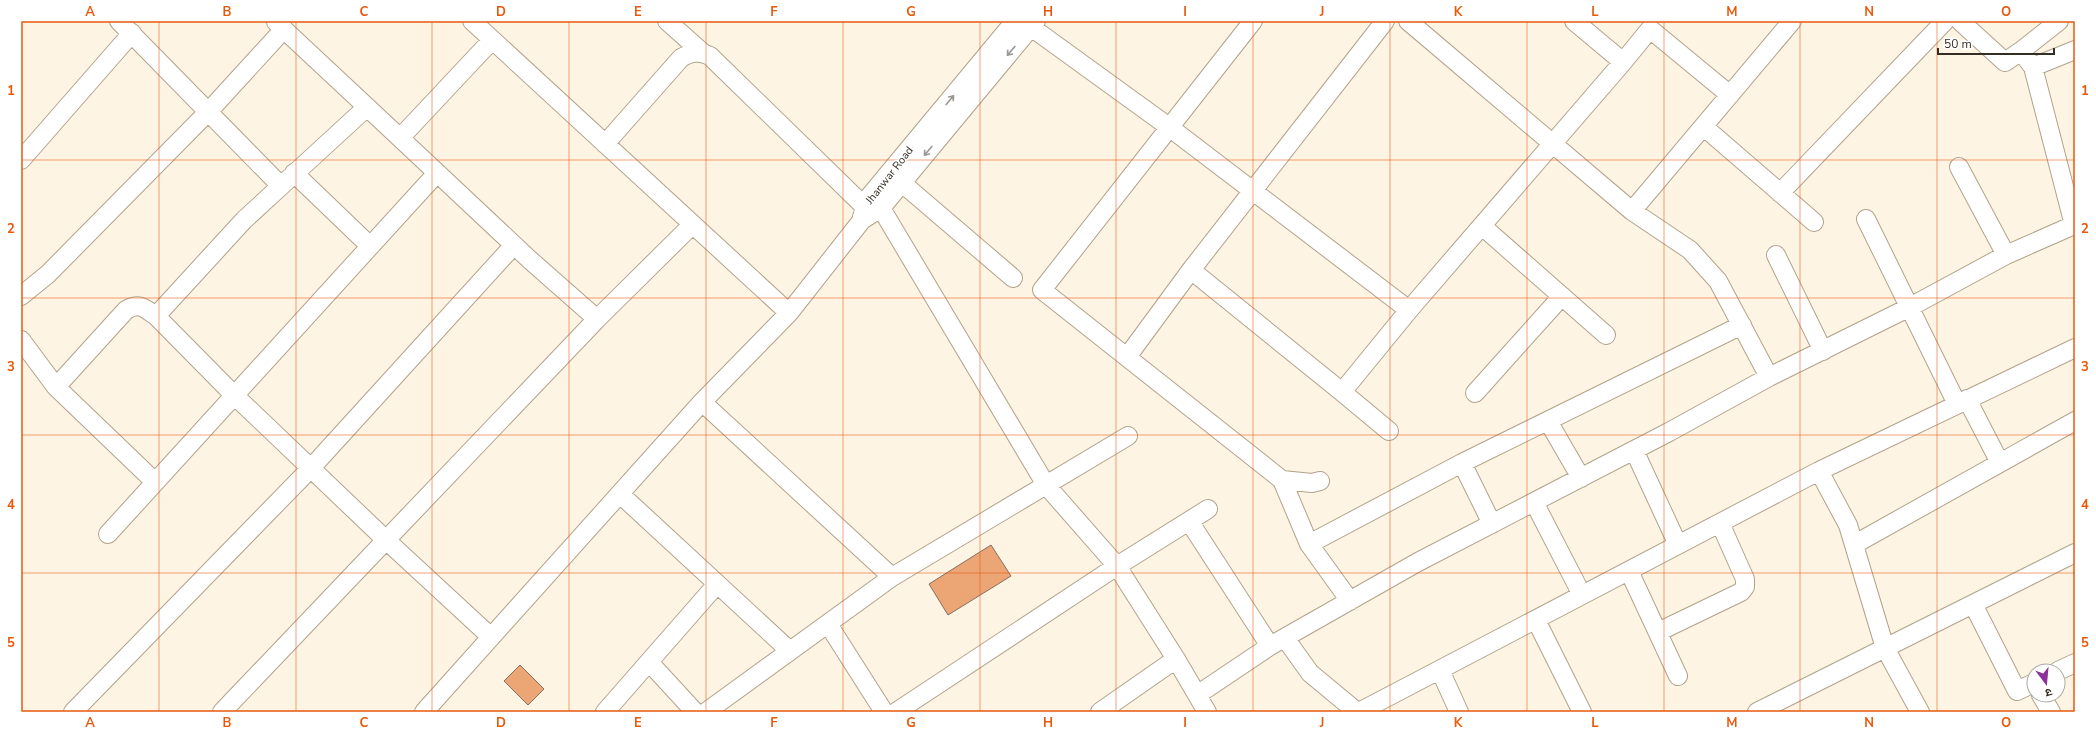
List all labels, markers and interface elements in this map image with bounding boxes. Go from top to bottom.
text: A [85,3,95,21]
text: B [223,3,232,21]
text: C [360,3,369,21]
text: D [496,3,506,21]
text: E [634,3,642,21]
text: F [770,3,778,21]
text: G [906,3,916,21]
text: H [1043,3,1053,21]
text: I [1183,3,1187,21]
text: J [1319,3,1324,21]
text: K [1454,3,1463,21]
text: L [1591,3,1599,21]
text: M [1726,3,1738,21]
text: N [1864,3,1874,21]
text: O [2001,3,2011,21]
scale bar [1938,30,2054,56]
text: 50 m [1944,36,1972,52]
one-way arrow [1007,46,1016,56]
text: 1 [7,82,15,100]
text: 1 [2081,82,2089,100]
one-way arrow [946,94,954,105]
street label: Jhanwar Road [862,143,917,208]
one-way arrow [924,146,933,157]
text: 2 [7,220,15,238]
text: 2 [2081,220,2089,238]
text: 3 [7,358,15,376]
text: 3 [2081,358,2089,376]
text: 4 [7,496,15,514]
text: 4 [2081,496,2089,514]
text: 5 [7,634,15,652]
text: 5 [2081,634,2089,652]
north arrow [2026,663,2066,703]
text: उ [2043,684,2054,700]
text: A [85,714,95,732]
text: B [223,714,232,732]
text: C [360,714,369,732]
text: D [496,714,506,732]
text: E [634,714,642,732]
text: F [770,714,778,732]
text: G [906,714,916,732]
text: H [1043,714,1053,732]
text: I [1183,714,1187,732]
text: J [1319,714,1324,732]
text: K [1454,714,1463,732]
text: L [1591,714,1599,732]
text: M [1726,714,1738,732]
text: N [1864,714,1874,732]
text: O [2001,714,2011,732]

